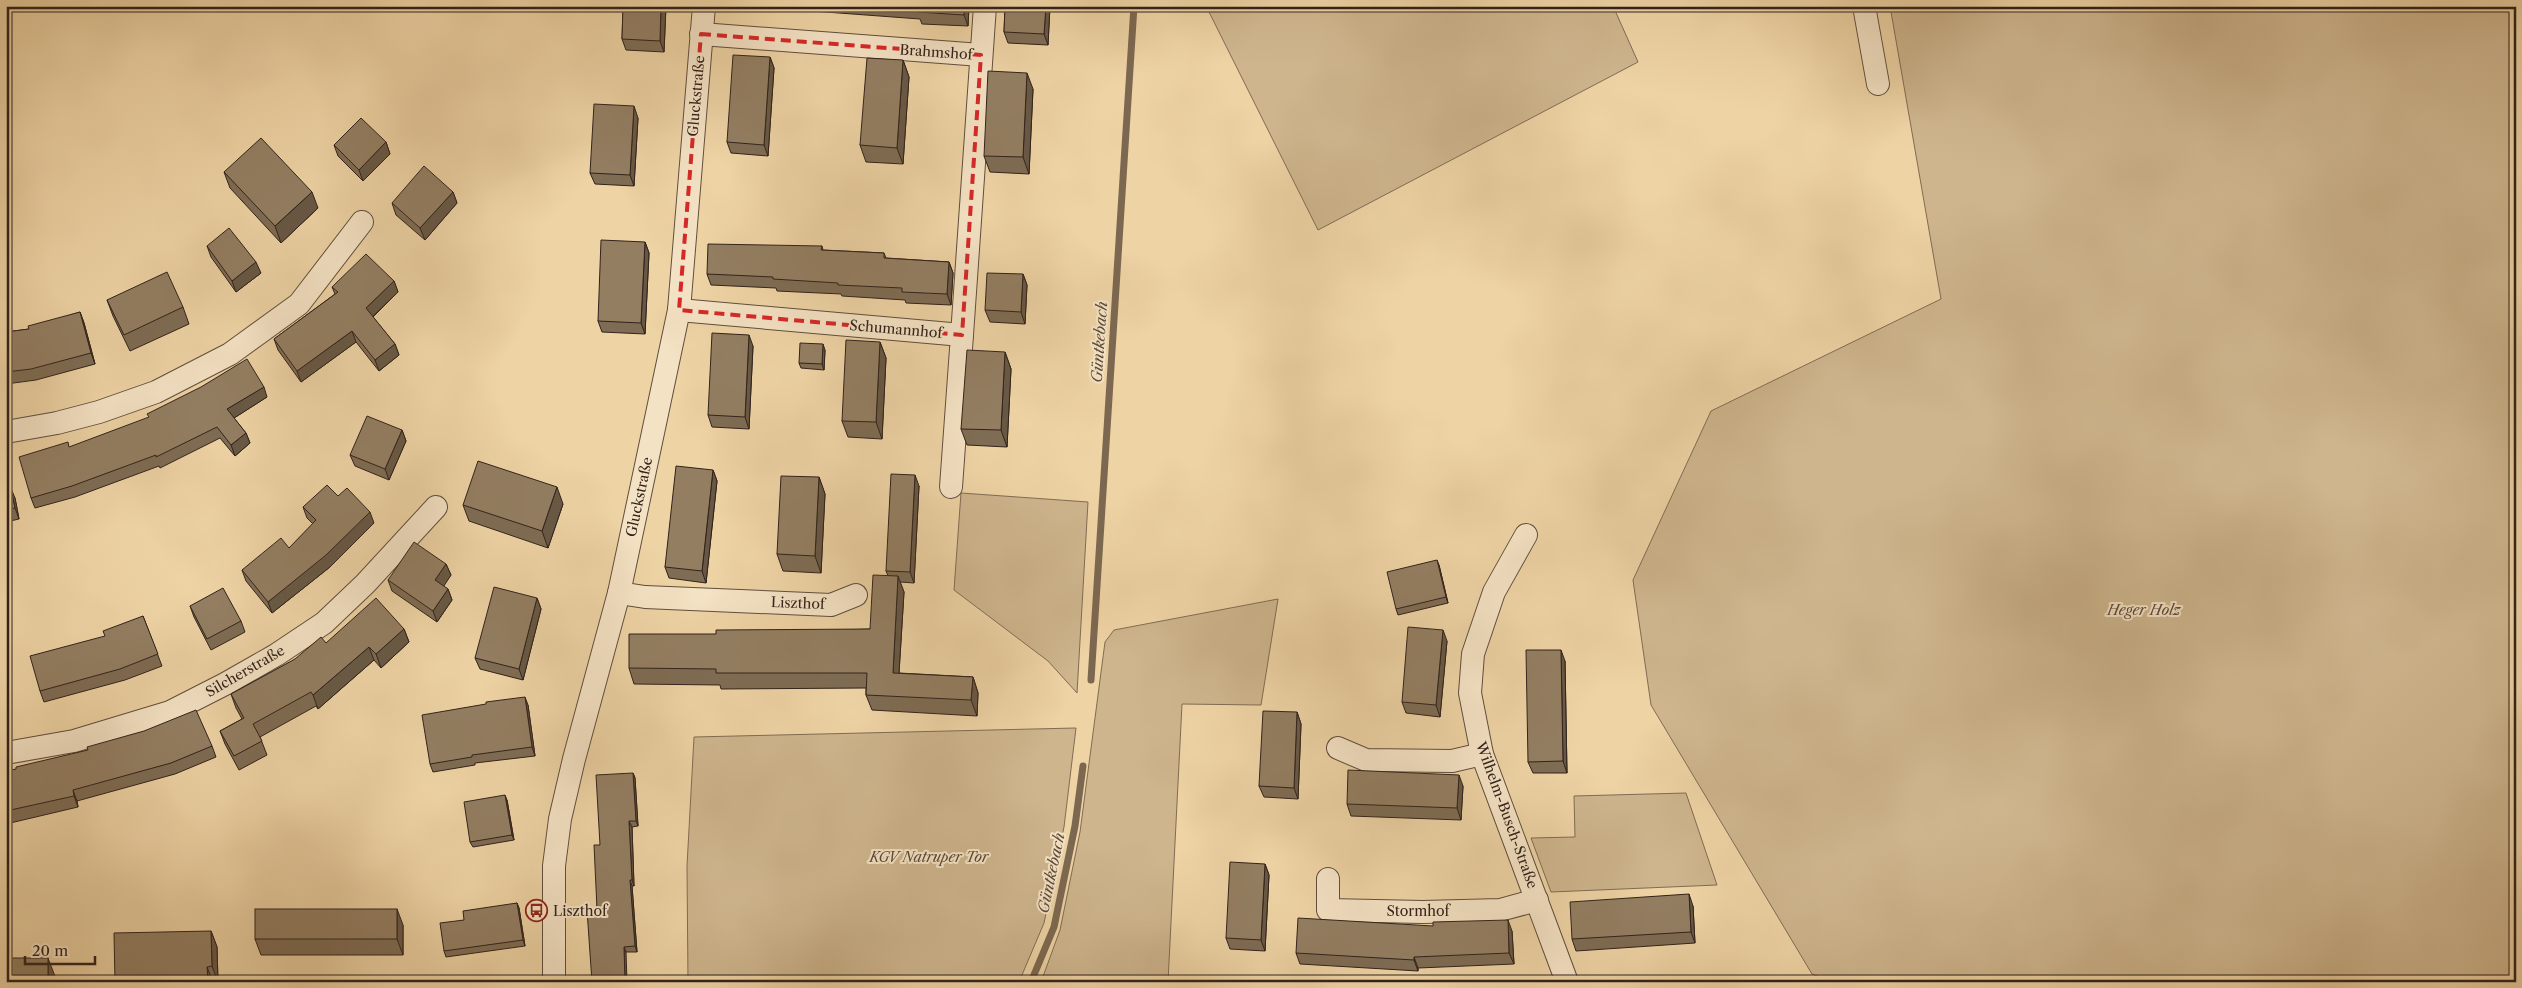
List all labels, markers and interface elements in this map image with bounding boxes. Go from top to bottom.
street label: Brahmshof [899,40,975,64]
street label: Gluckstraße [683,55,709,137]
water label: Güntkebach [1087,301,1111,383]
street label: Schumannhof [849,316,945,342]
street label: Gluckstraße [622,455,656,539]
street label: Liszthof [771,593,827,613]
park label: Heger Holz [2106,601,2182,619]
street label: Silcherstraße [202,641,288,701]
street label: Wilhelm-Busch-Straße [1472,738,1542,891]
water label: Güntkebach [1033,831,1069,915]
park label: KGV Natruper Tor [868,848,990,866]
bus stop icon: Liszthof [525,899,549,923]
place label: Liszthof [553,902,609,920]
street label: Stormhof [1386,902,1452,920]
scale bar [25,933,95,965]
text: 20 m [32,941,68,960]

